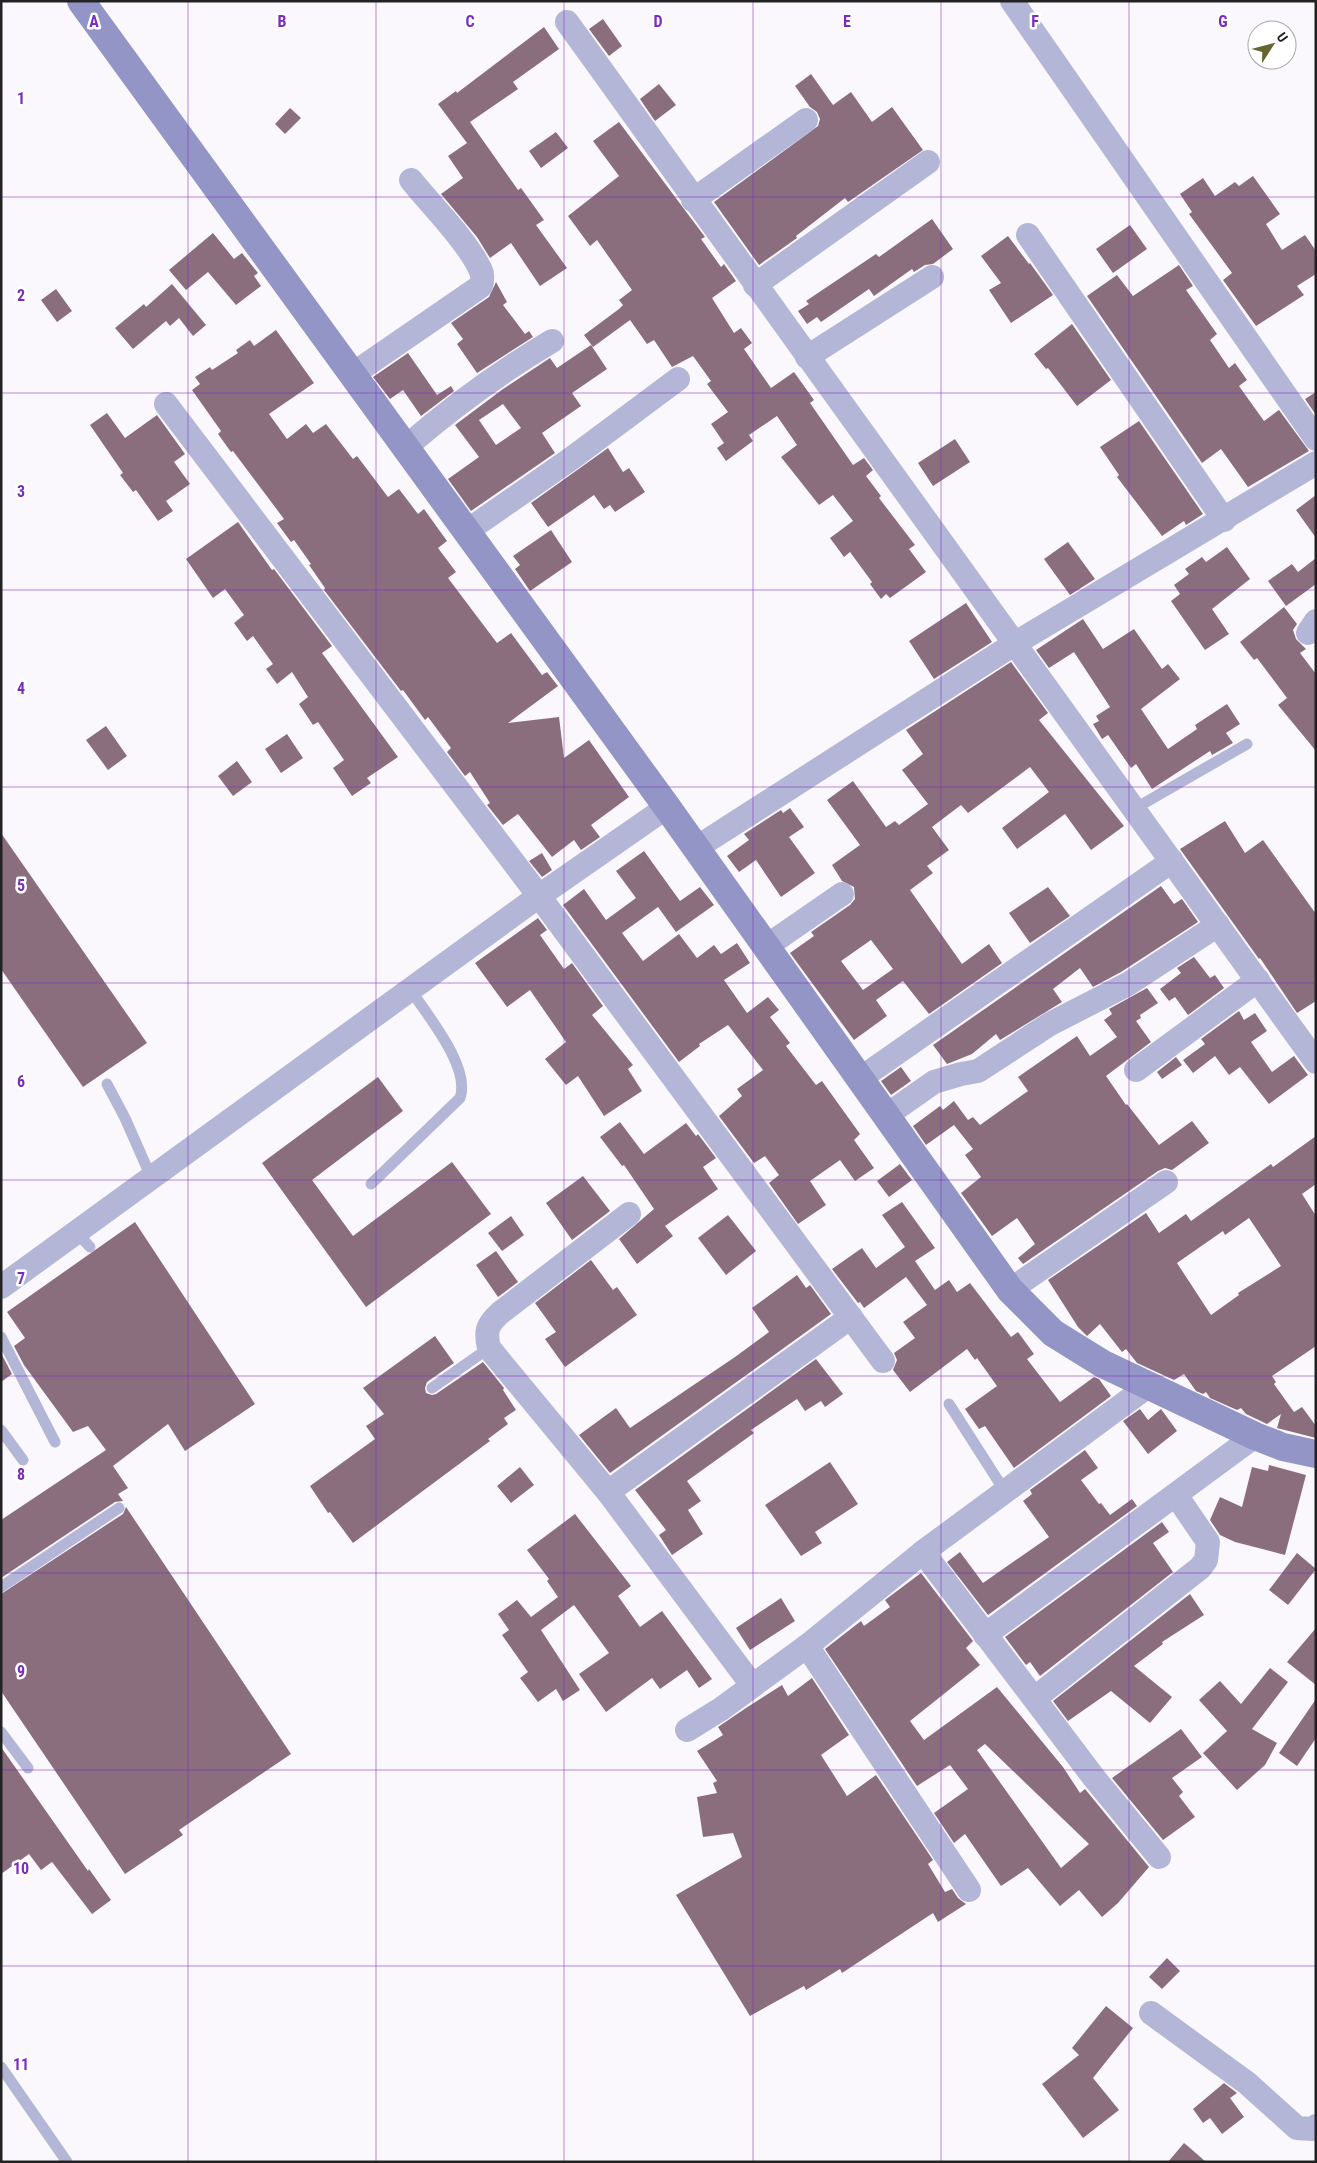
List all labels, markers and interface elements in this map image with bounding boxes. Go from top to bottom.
text: A [89,12,99,31]
text: B [278,12,287,31]
text: C [465,12,475,31]
text: D [653,12,663,31]
text: E [843,12,851,31]
text: F [1031,12,1039,31]
text: G [1218,12,1228,31]
north arrow [1247,20,1297,70]
text: U [1274,29,1291,45]
text: 1 [17,89,25,108]
text: 2 [17,286,25,305]
text: 3 [17,482,25,501]
text: 4 [17,679,25,698]
text: 5 [17,876,25,895]
text: 6 [17,1072,25,1091]
text: 7 [17,1269,25,1288]
text: 8 [17,1465,25,1484]
text: 9 [17,1662,25,1681]
text: 10 [13,1859,29,1878]
text: 11 [13,2055,29,2074]

